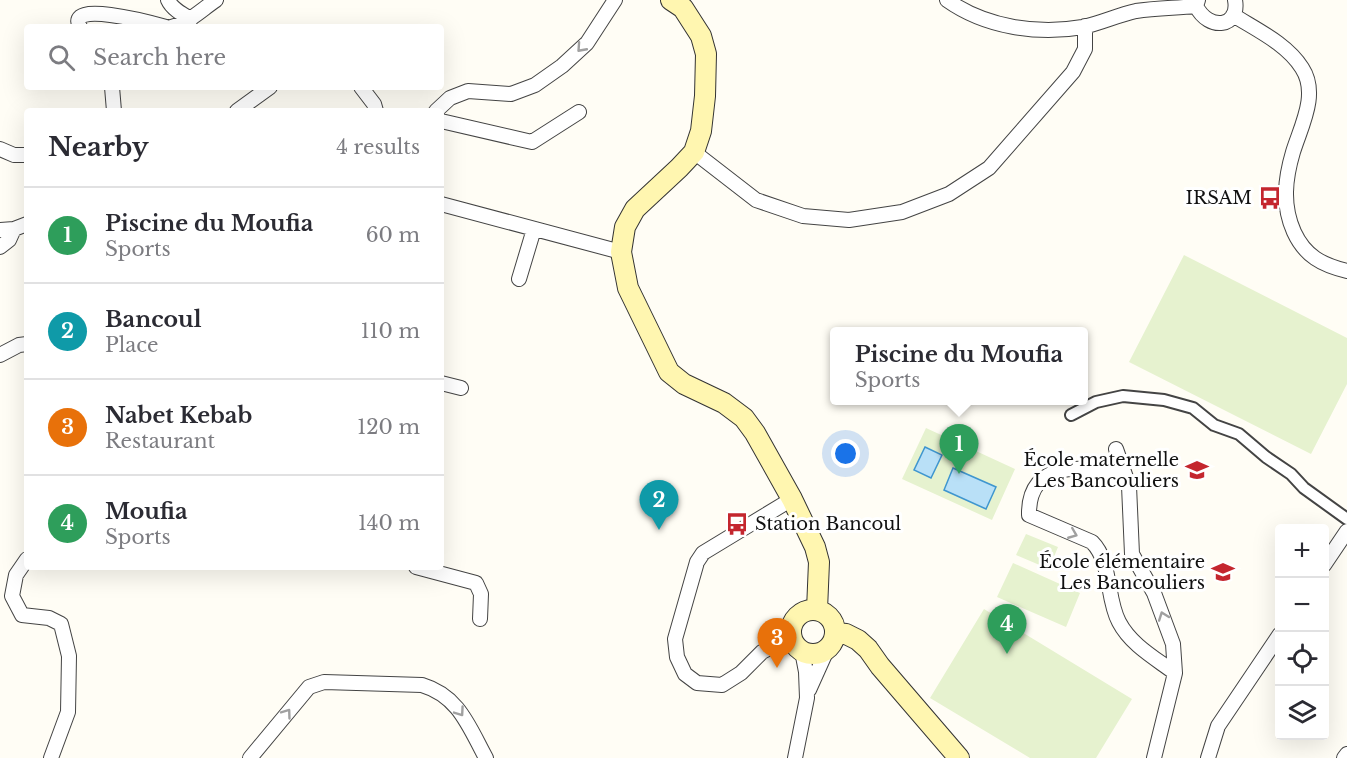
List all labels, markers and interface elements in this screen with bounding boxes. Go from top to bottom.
search box [24,24,444,90]
icon: search [45,41,78,74]
one-way arrow [577,41,588,51]
text: Search here [93,44,226,71]
text: Nearby [48,131,149,163]
text: 4 results [336,135,420,159]
bus stop icon: IRSAM [1257,185,1283,211]
place label: IRSAM [1185,187,1252,209]
text: Piscine du Moufia [105,210,313,237]
text: 1 [63,223,72,247]
text: 60 m [366,223,420,247]
text: Sports [105,237,171,261]
text: Bancoul [105,306,202,333]
text: 2 [61,319,74,343]
text: 110 m [361,319,420,343]
popup [830,327,1088,405]
text: Place [105,333,159,357]
text: Piscine du Moufia [855,341,1063,368]
text: Sports [855,368,920,392]
text: Nabet Kebab [105,402,252,429]
text: 3 [61,415,74,439]
text: 120 m [357,415,420,439]
pin: 1 [940,424,978,474]
text: Restaurant [105,429,215,453]
your location [831,439,860,468]
place label: École maternelle Les Bancouliers [1023,448,1179,492]
school or university icon: École maternelle Les Bancouliers [1184,457,1210,483]
pin: 2 [640,480,678,530]
text: Moufia [105,498,188,525]
text: 4 [61,511,74,535]
text: 140 m [358,511,420,535]
bus stop icon: Station Bancoul [724,511,750,537]
place label: Station Bancoul [755,513,901,535]
map controls [1275,524,1329,740]
button: + [1275,524,1329,578]
text: Sports [105,525,171,549]
one-way arrow [1067,527,1077,540]
place label: École élémentaire Les Bancouliers [1039,550,1205,594]
school or university icon: École élémentaire Les Bancouliers [1210,559,1236,585]
button: − [1275,578,1329,632]
pin: 4 [988,604,1026,654]
one-way arrow [1157,611,1170,622]
pin: 3 [758,618,796,668]
button: locate [1275,632,1329,686]
button: layers [1275,686,1329,740]
one-way arrow [453,705,464,716]
one-way arrow [280,708,291,719]

